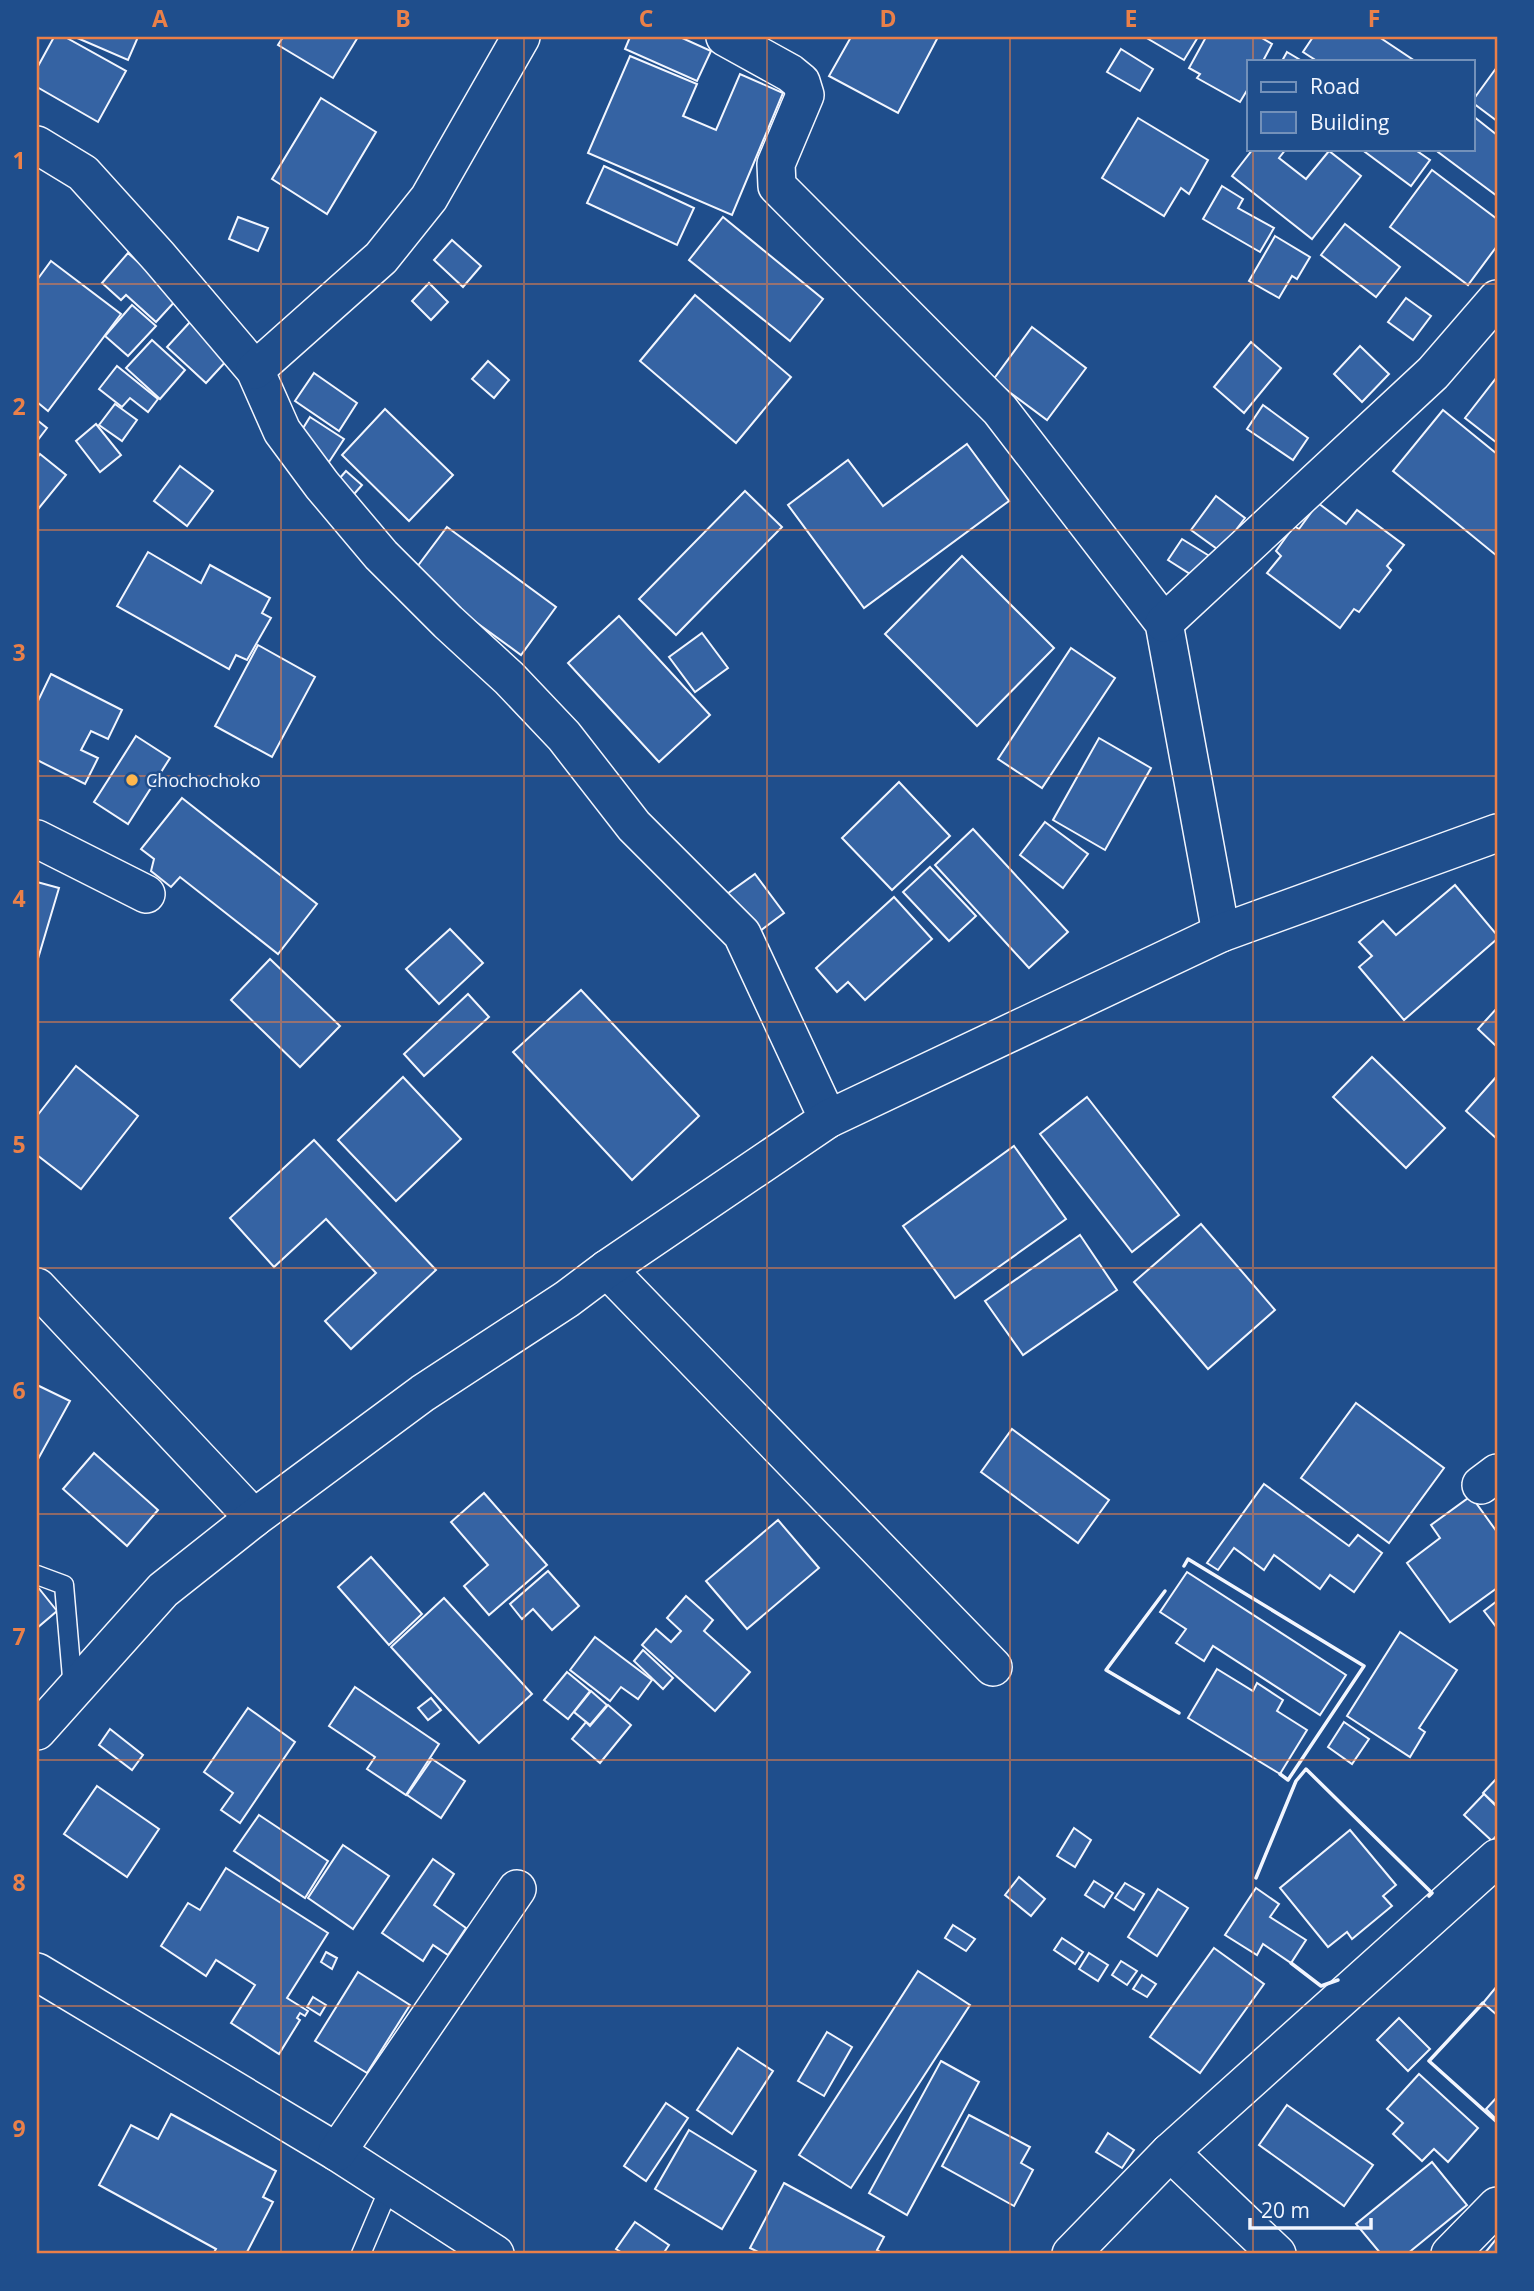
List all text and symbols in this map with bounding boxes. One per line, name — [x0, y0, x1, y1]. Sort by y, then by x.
text: A — [152, 2, 168, 34]
text: B — [395, 2, 411, 34]
text: C — [639, 2, 653, 34]
text: D — [879, 2, 897, 34]
text: E — [1125, 2, 1137, 34]
text: F — [1368, 2, 1380, 34]
legend — [1247, 60, 1474, 150]
text: Road — [1310, 72, 1360, 100]
text: Building — [1310, 108, 1389, 136]
text: 1 — [12, 144, 26, 176]
text: 2 — [12, 390, 26, 422]
text: 3 — [12, 636, 26, 668]
place label: Chochochoko — [146, 768, 260, 792]
marker: Chochochoko — [124, 772, 140, 788]
text: 4 — [12, 882, 26, 914]
text: 5 — [12, 1128, 26, 1160]
text: 6 — [12, 1374, 26, 1406]
text: 7 — [12, 1620, 26, 1652]
text: 8 — [12, 1866, 26, 1898]
text: 9 — [12, 2112, 26, 2144]
scale bar — [1250, 2186, 1371, 2230]
text: 20 m — [1261, 2196, 1310, 2224]

